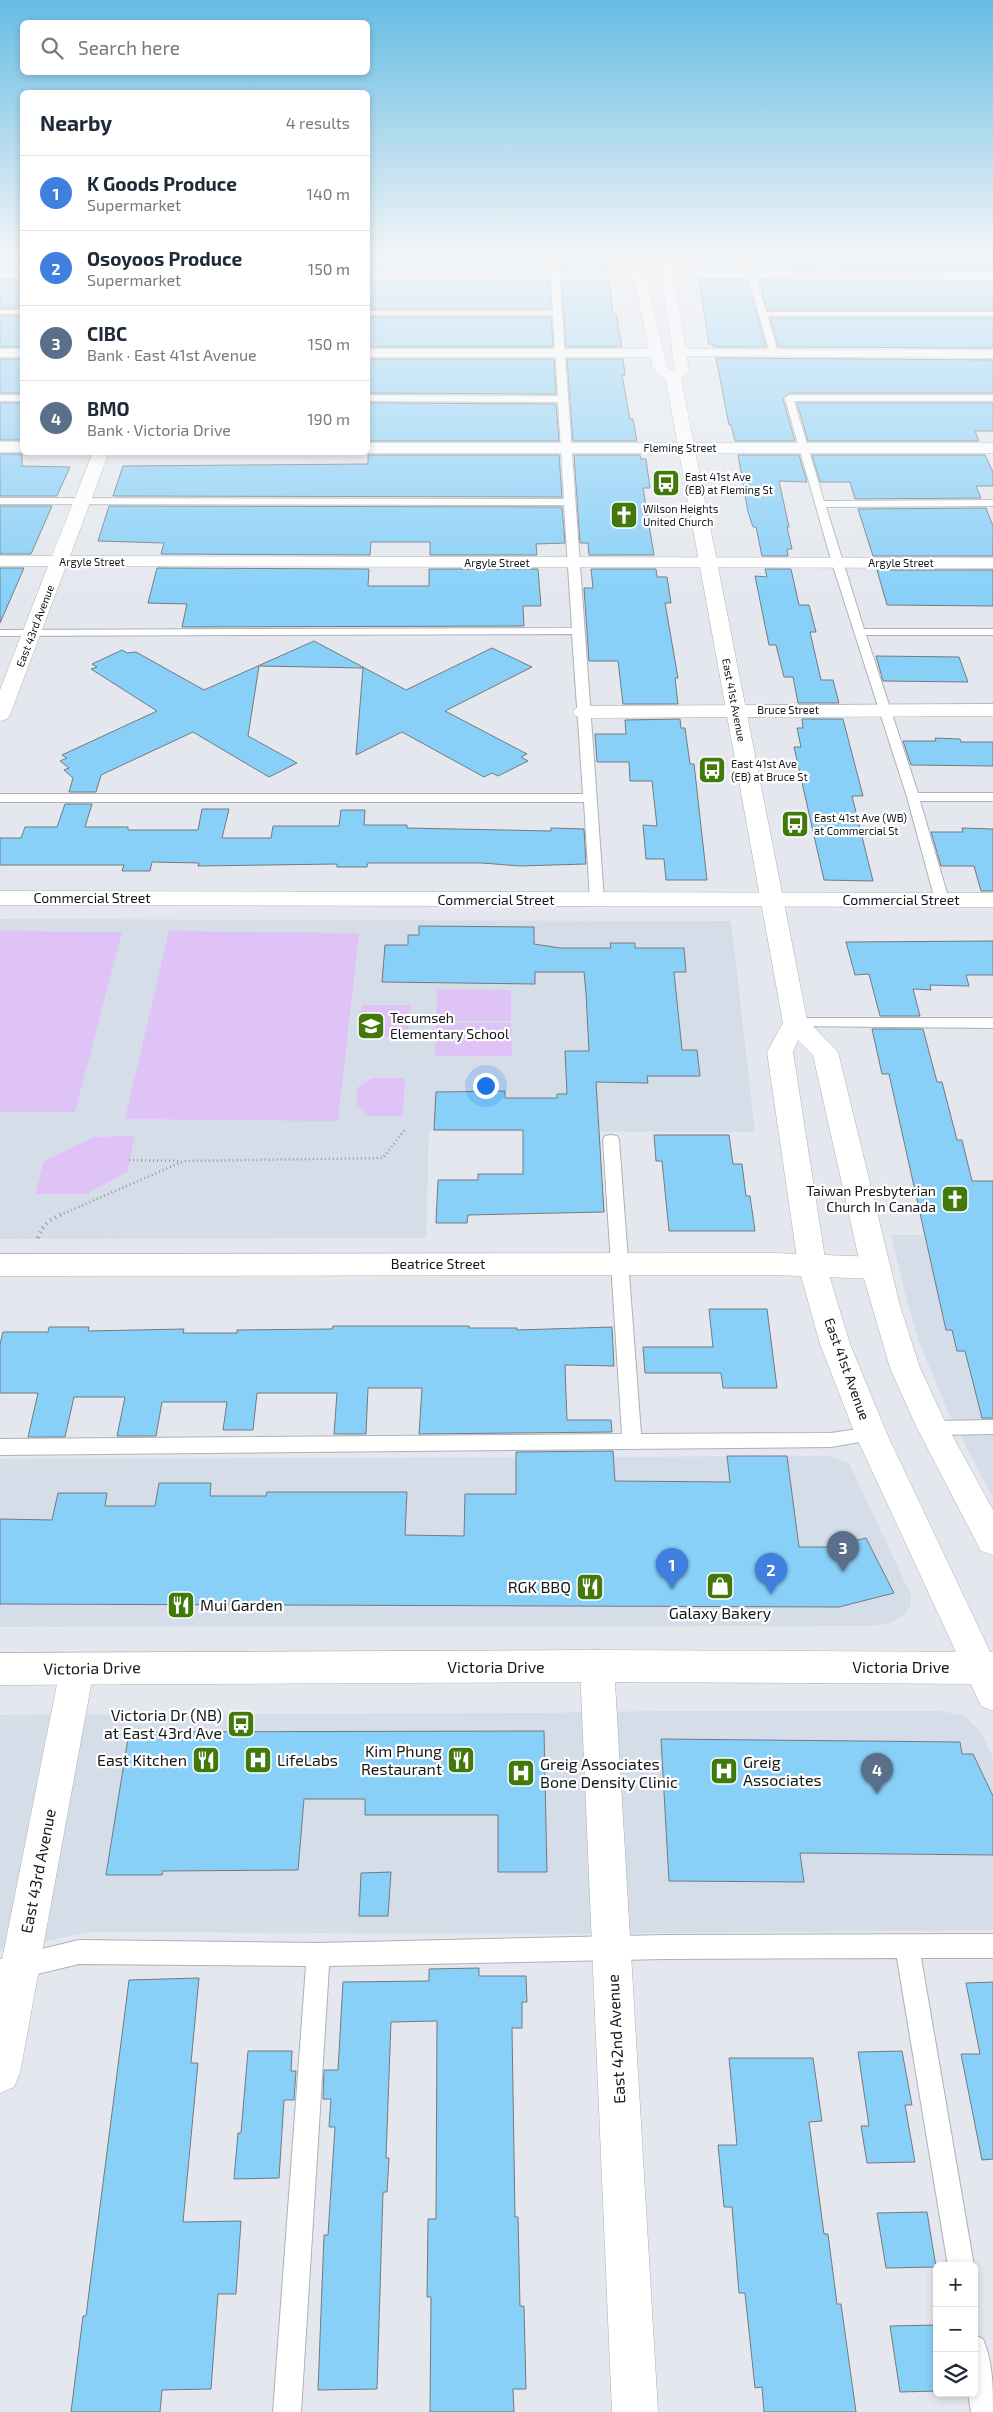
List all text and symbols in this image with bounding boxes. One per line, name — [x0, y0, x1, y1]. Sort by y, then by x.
search box — [20, 20, 370, 75]
icon: search — [38, 34, 66, 62]
text: Search here — [78, 36, 180, 59]
text: Nearby — [40, 110, 112, 135]
text: 4 results — [286, 113, 350, 132]
text: K Goods Produce — [87, 172, 237, 195]
text: 1 — [53, 184, 59, 203]
text: 140 m — [307, 184, 350, 203]
text: Supermarket — [87, 195, 181, 214]
text: Osoyoos Produce — [87, 247, 242, 270]
text: 2 — [51, 259, 61, 278]
text: 150 m — [308, 259, 350, 278]
text: Supermarket — [87, 270, 181, 289]
text: CIBC — [87, 322, 127, 345]
text: 3 — [51, 334, 61, 353]
text: 150 m — [308, 334, 350, 353]
text: Bank · East 41st Avenue — [87, 345, 257, 364]
text: BMO — [87, 397, 130, 420]
text: 4 — [51, 409, 61, 428]
text: 190 m — [307, 409, 350, 428]
text: Bank · Victoria Drive — [87, 420, 231, 439]
street label: Fleming Street — [643, 441, 717, 454]
bus stop icon: East 41st Ave (EB) at Fleming St — [651, 468, 681, 498]
place label: East 41st Ave (EB) at Fleming St — [685, 470, 773, 496]
church icon: Wilson Heights United Church — [609, 500, 639, 530]
place label: Wilson Heights United Church — [643, 502, 719, 528]
street label: Argyle Street — [59, 555, 125, 568]
street label: Argyle Street — [464, 556, 530, 569]
street label: Argyle Street — [868, 556, 934, 569]
street label: East 43rd Avenue — [13, 583, 56, 669]
street label: East 41st Avenue — [720, 657, 749, 743]
street label: Bruce Street — [757, 703, 819, 716]
bus stop icon: East 41st Ave (EB) at Bruce St — [697, 755, 727, 785]
place label: East 41st Ave (EB) at Bruce St — [731, 757, 808, 783]
bus stop icon: East 41st Ave (WB) at Commercial St — [780, 809, 810, 839]
place label: East 41st Ave (WB) at Commercial St — [814, 811, 907, 837]
street label: Commercial Street — [33, 889, 151, 906]
street label: Commercial Street — [437, 891, 555, 908]
street label: Commercial Street — [842, 891, 960, 908]
place label: Tecumseh Elementary School — [390, 1009, 510, 1042]
school or university icon: Tecumseh Elementary School — [356, 1011, 386, 1041]
your location — [473, 1073, 499, 1099]
place label: Taiwan Presbyterian Church In Canada — [806, 1182, 936, 1215]
church icon: Taiwan Presbyterian Church In Canada — [940, 1184, 970, 1214]
street label: Beatrice Street — [391, 1255, 485, 1272]
street label: East 41st Avenue — [821, 1315, 874, 1422]
pin: 3 — [827, 1531, 859, 1572]
pin: 1 — [656, 1548, 688, 1589]
pin: 2 — [755, 1553, 787, 1594]
shop icon: Galaxy Bakery — [705, 1571, 735, 1601]
restaurant icon: RGK BBQ — [575, 1572, 605, 1602]
place label: RGK BBQ — [508, 1577, 571, 1597]
restaurant icon: Mui Garden — [166, 1590, 196, 1620]
place label: Mui Garden — [200, 1595, 283, 1614]
place label: Galaxy Bakery — [669, 1603, 772, 1622]
street label: Victoria Drive — [43, 1657, 141, 1678]
street label: Victoria Drive — [447, 1657, 545, 1676]
street label: Victoria Drive — [852, 1657, 950, 1676]
place label: Victoria Dr (NB) at East 43rd Ave — [104, 1705, 222, 1742]
bus stop icon: Victoria Dr (NB) at East 43rd Ave — [226, 1709, 256, 1739]
place label: Kim Phung Restaurant — [361, 1741, 442, 1778]
restaurant icon: East Kitchen — [191, 1745, 221, 1775]
hospital icon: LifeLabs — [243, 1745, 273, 1775]
restaurant icon: Kim Phung Restaurant — [446, 1745, 476, 1775]
place label: East Kitchen — [97, 1750, 187, 1769]
place label: LifeLabs — [277, 1750, 338, 1769]
place label: Greig Associates — [743, 1752, 822, 1789]
pin: 4 — [861, 1753, 893, 1794]
place label: Greig Associates Bone Density Clinic — [540, 1754, 678, 1791]
hospital icon: Greig Associates — [709, 1756, 739, 1786]
hospital icon: Greig Associates Bone Density Clinic — [506, 1758, 536, 1788]
street label: East 43rd Avenue — [16, 1807, 59, 1935]
street label: East 42nd Avenue — [603, 1974, 628, 2104]
map controls — [933, 2262, 978, 2397]
button: + — [933, 2262, 978, 2307]
button: − — [933, 2307, 978, 2352]
button: layers — [933, 2352, 978, 2397]

